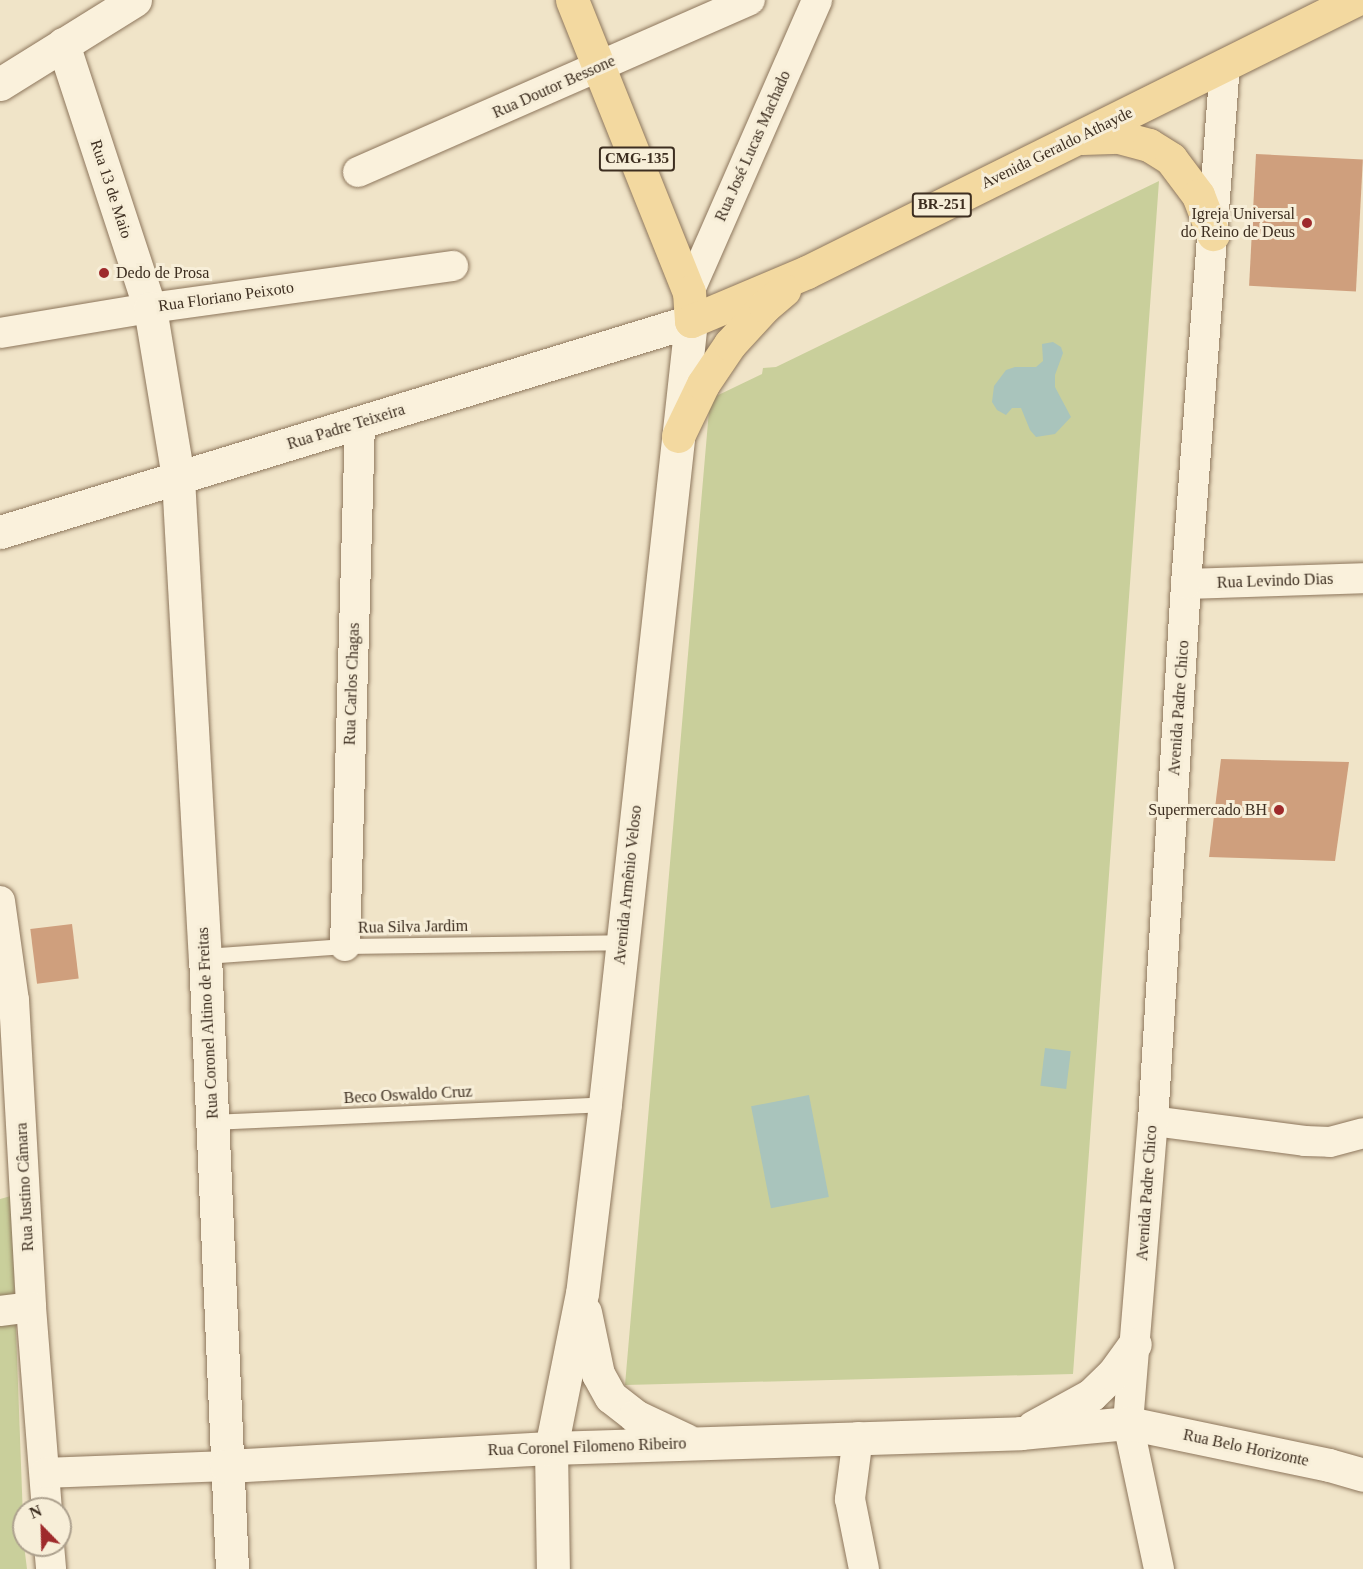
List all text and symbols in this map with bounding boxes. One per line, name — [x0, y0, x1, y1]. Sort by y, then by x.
street label: Rua Doutor Bessone — [490, 51, 618, 123]
street label: Rua José Lucas Machado — [711, 68, 795, 224]
street label: Avenida Geraldo Athayde — [978, 103, 1136, 193]
street label: Rua 13 de Maio — [86, 137, 136, 241]
road number: CMG-135 — [598, 147, 676, 171]
road number: BR-251 — [910, 193, 974, 217]
place label: Igreja Universal do Reino de Deus — [1181, 204, 1295, 242]
marker: Igreja Universal do Reino de Deus — [1300, 216, 1314, 230]
place label: Dedo de Prosa — [116, 263, 209, 283]
marker: Dedo de Prosa — [97, 266, 111, 280]
street label: Rua Floriano Peixoto — [157, 278, 295, 316]
street label: Rua Padre Teixeira — [285, 400, 407, 454]
street label: Rua Levindo Dias — [1216, 569, 1334, 593]
street label: Rua Carlos Chagas — [340, 622, 364, 746]
street label: Avenida Padre Chico — [1165, 640, 1193, 776]
place label: Supermercado BH — [1148, 800, 1267, 820]
marker: Supermercado BH — [1272, 803, 1286, 817]
street label: Avenida Armênio Veloso — [610, 804, 646, 966]
street label: Rua Silva Jardim — [358, 916, 468, 938]
street label: Rua Coronel Altino de Freitas — [193, 926, 223, 1120]
street label: Beco Oswaldo Cruz — [343, 1082, 473, 1108]
street label: Rua Justino Câmara — [12, 1122, 38, 1252]
street label: Avenida Padre Chico — [1133, 1125, 1161, 1261]
street label: Rua Belo Horizonte — [1181, 1425, 1311, 1471]
street label: Rua Coronel Filomeno Ribeiro — [487, 1434, 687, 1460]
north arrow — [12, 1497, 72, 1557]
text: N — [27, 1502, 44, 1522]

